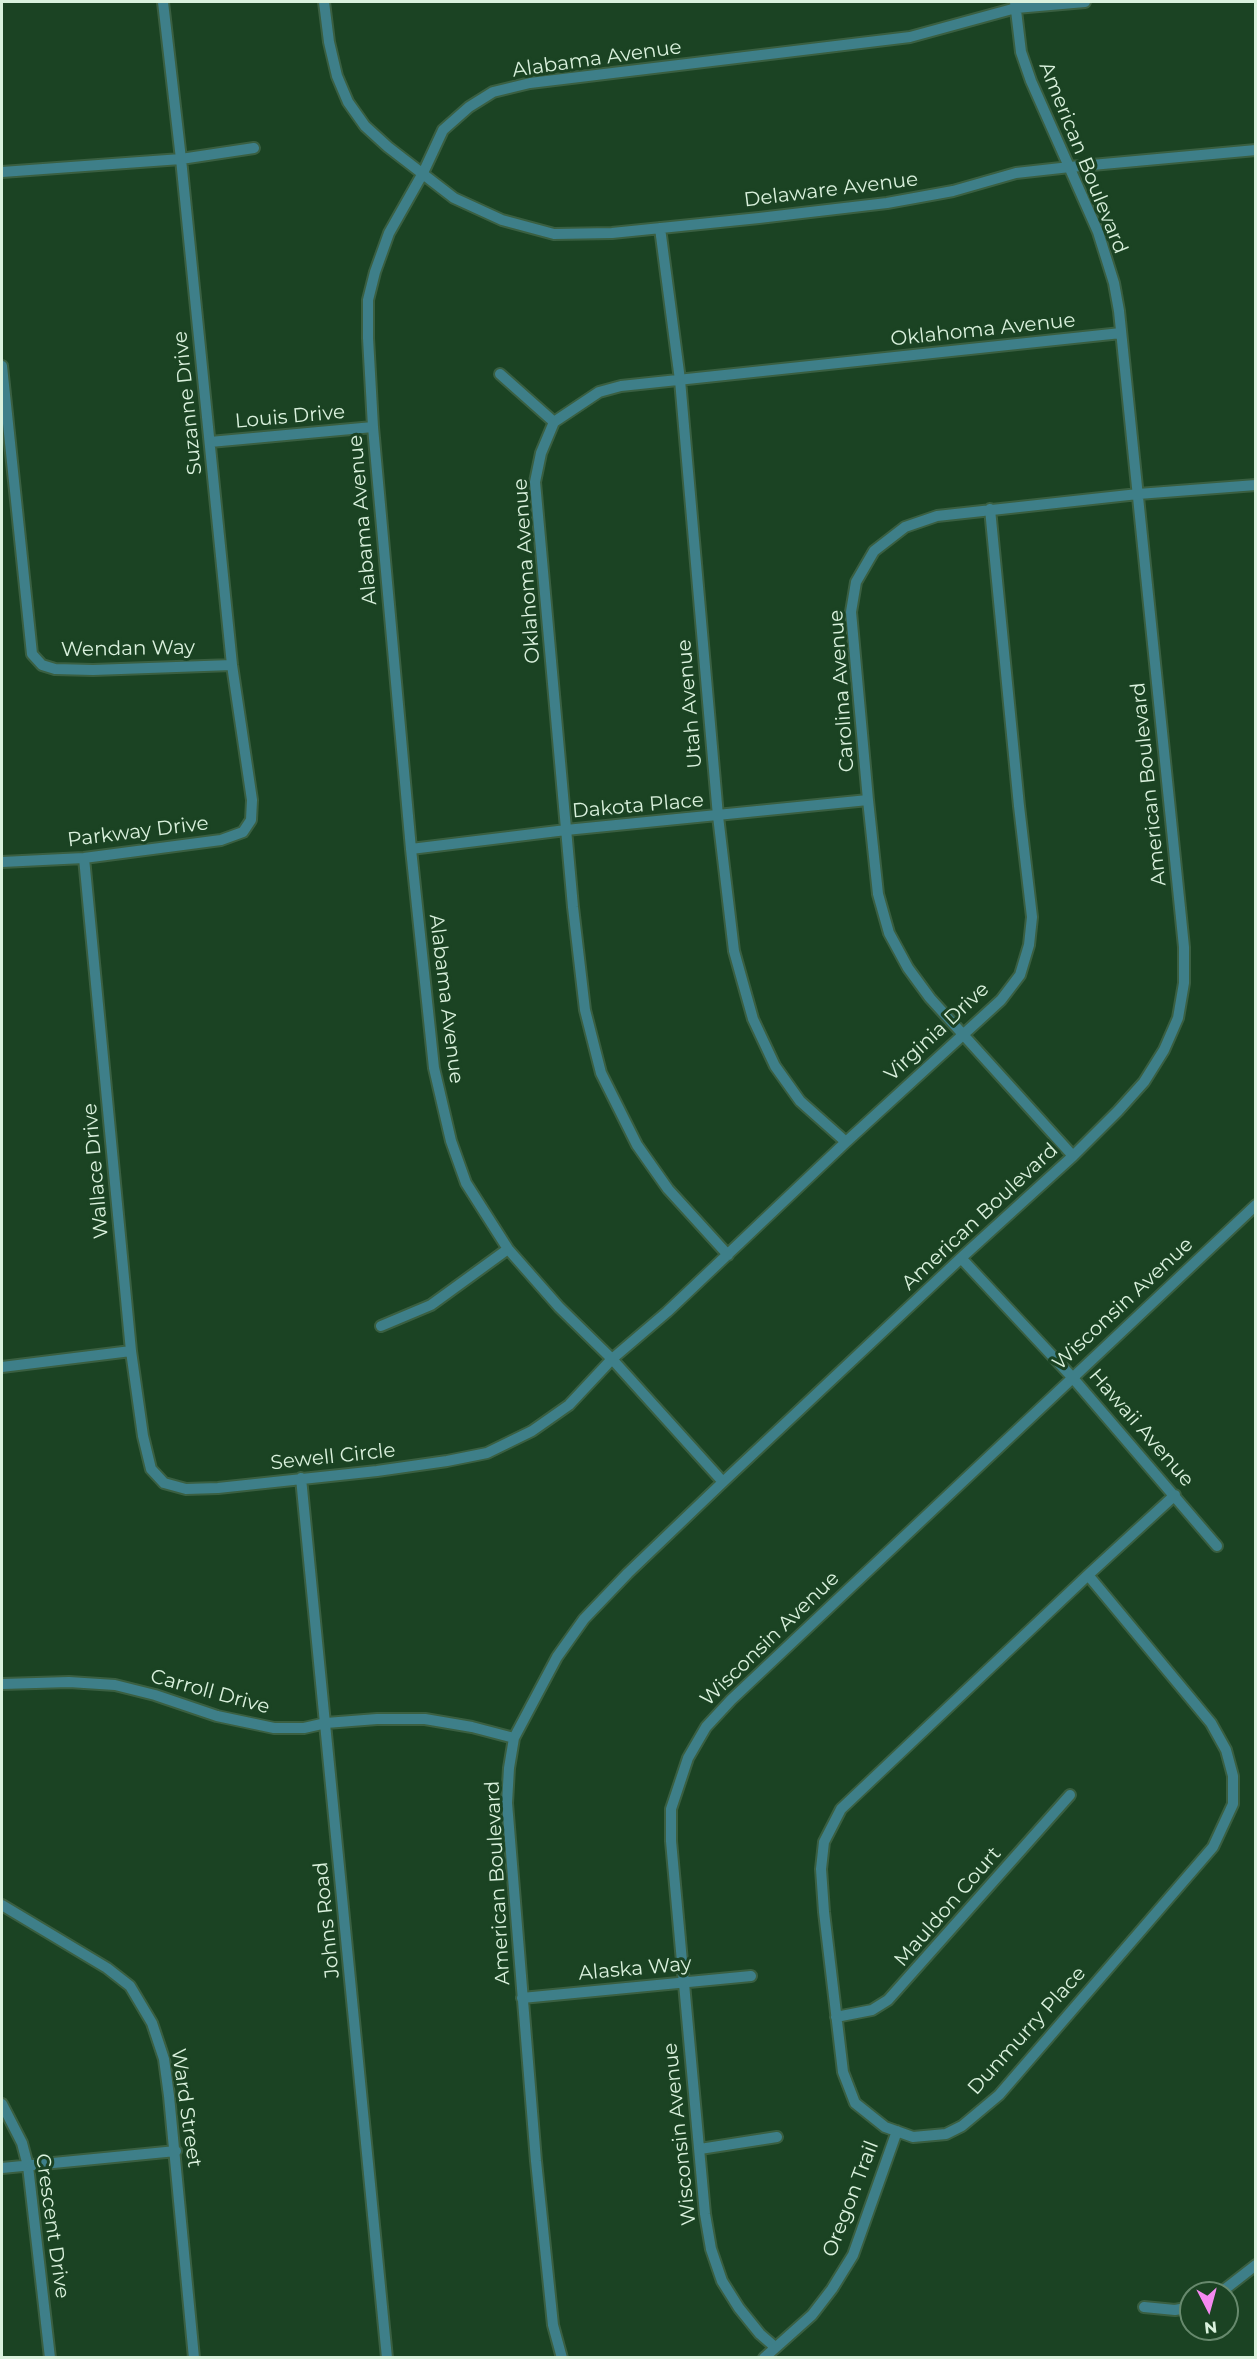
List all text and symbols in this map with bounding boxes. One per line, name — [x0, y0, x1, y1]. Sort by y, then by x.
street label: Alabama Avenue — [511, 35, 683, 83]
street label: American Boulevard — [1034, 59, 1132, 257]
street label: Delaware Avenue — [743, 167, 919, 213]
street label: Oklahoma Avenue — [889, 308, 1077, 352]
street label: Suzanne Drive — [169, 330, 207, 476]
street label: Louis Drive — [234, 400, 346, 434]
street label: Alabama Avenue — [344, 434, 382, 606]
street label: Oklahoma Avenue — [509, 478, 545, 664]
street label: Carolina Avenue — [824, 609, 860, 773]
street label: Wendan Way — [61, 636, 195, 662]
street label: Utah Avenue — [672, 638, 708, 770]
street label: American Boulevard — [1126, 681, 1172, 887]
street label: Dakota Place — [571, 788, 705, 824]
street label: Parkway Drive — [66, 811, 210, 853]
street label: Alabama Avenue — [424, 913, 468, 1085]
street label: Virginia Drive — [880, 977, 994, 1087]
street label: Wallace Drive — [78, 1102, 114, 1240]
street label: American Boulevard — [897, 1138, 1063, 1296]
street label: Wisconsin Avenue — [1048, 1233, 1198, 1375]
street label: Hawaii Avenue — [1083, 1364, 1199, 1492]
street label: Sewell Circle — [269, 1439, 397, 1475]
street label: Wisconsin Avenue — [696, 1567, 844, 1711]
street label: Carroll Drive — [148, 1665, 272, 1719]
street label: American Boulevard — [481, 1780, 515, 1986]
street label: Mauldon Court — [890, 1842, 1006, 1972]
street label: Johns Road — [309, 1861, 345, 1979]
street label: Alaska Way — [577, 1952, 693, 1986]
street label: Dunmurry Place — [963, 1962, 1091, 2100]
street label: Wisconsin Avenue — [658, 2041, 702, 2227]
street label: Ward Street — [166, 2047, 206, 2169]
street label: Oregon Trail — [818, 2137, 884, 2261]
street label: Crescent Drive — [30, 2152, 74, 2300]
north arrow — [1179, 2281, 1239, 2341]
text: N — [1203, 2317, 1218, 2338]

